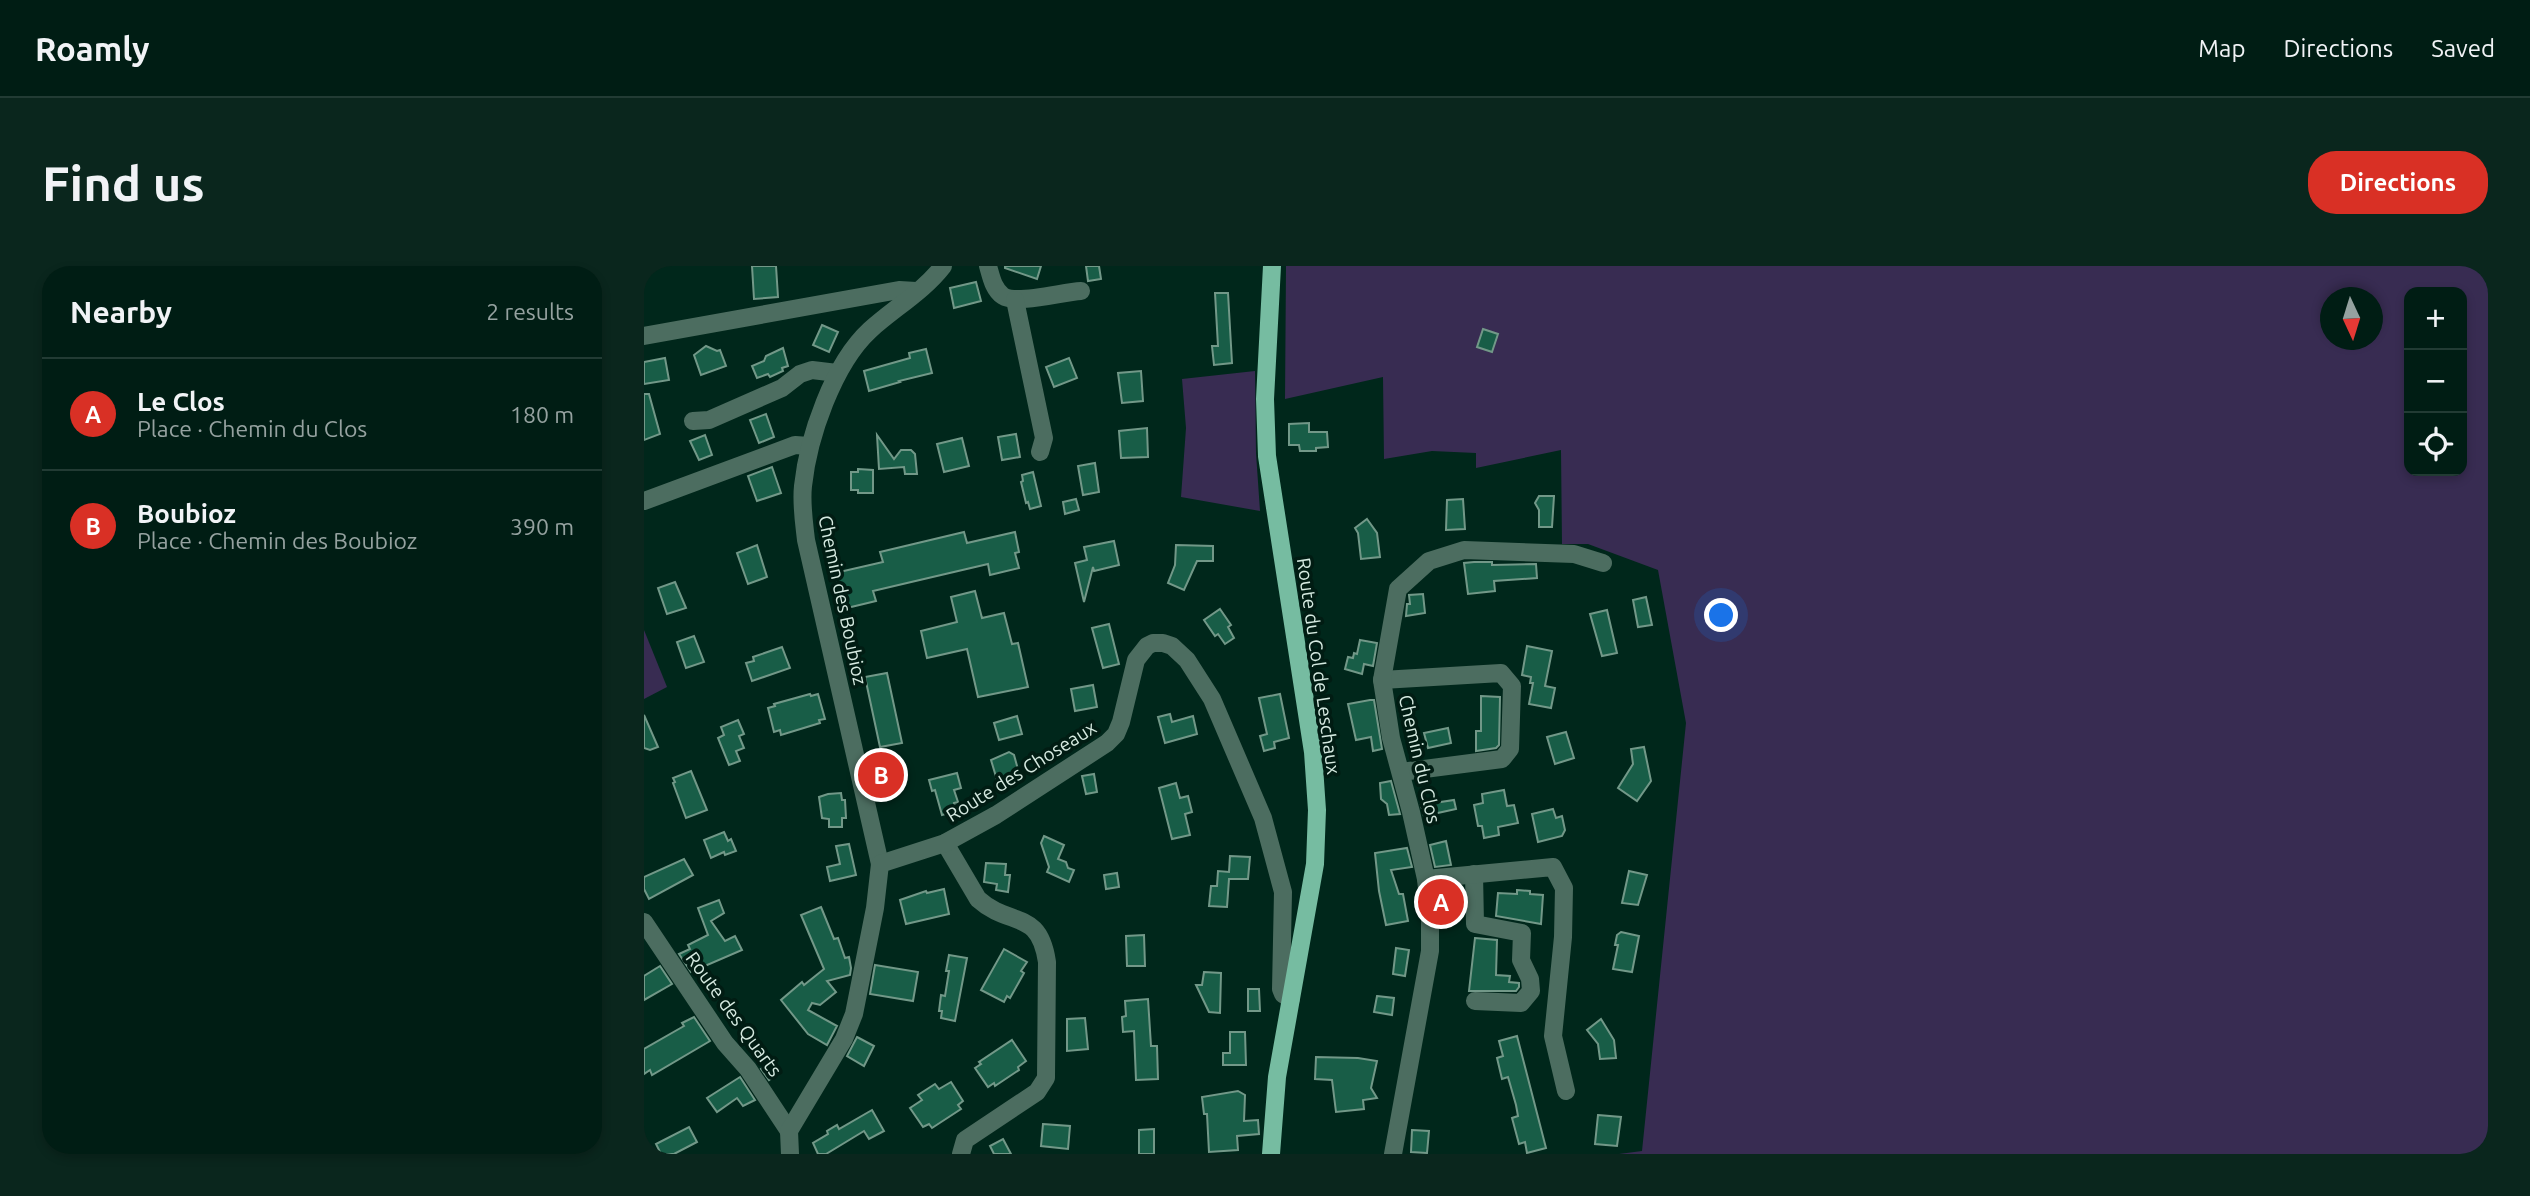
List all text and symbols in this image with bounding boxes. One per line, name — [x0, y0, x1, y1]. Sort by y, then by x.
text: Roamly — [35, 30, 149, 67]
text: Map — [2198, 35, 2245, 62]
text: Directions — [2283, 35, 2393, 62]
text: Saved — [2431, 35, 2495, 62]
button: Directions — [2308, 151, 2488, 214]
text: Find us — [42, 155, 205, 210]
north arrow — [2320, 287, 2383, 350]
map controls — [2404, 287, 2467, 476]
button: + — [2404, 287, 2467, 350]
text: Nearby — [70, 295, 172, 329]
text: 2 results — [486, 299, 574, 324]
button: − — [2404, 350, 2467, 413]
text: Le Clos — [137, 387, 225, 416]
text: A — [85, 402, 101, 427]
text: 180 m — [510, 402, 574, 427]
button: locate — [2404, 413, 2467, 476]
text: Place · Chemin du Clos — [137, 416, 367, 441]
text: Boubioz — [137, 499, 236, 528]
street label: Chemin des Boubioz — [814, 513, 872, 687]
text: B — [85, 514, 101, 539]
text: 390 m — [510, 514, 574, 539]
text: Place · Chemin des Boubioz — [137, 528, 417, 553]
street label: Route du Col de Leschaux — [1293, 556, 1345, 776]
your location — [1704, 598, 1738, 632]
street label: Chemin du Clos — [1394, 692, 1446, 826]
street label: Route des Choseaux — [942, 716, 1100, 826]
pin: B — [858, 749, 904, 801]
pin: A — [1418, 876, 1464, 928]
street label: Route des Quarts — [681, 947, 787, 1081]

